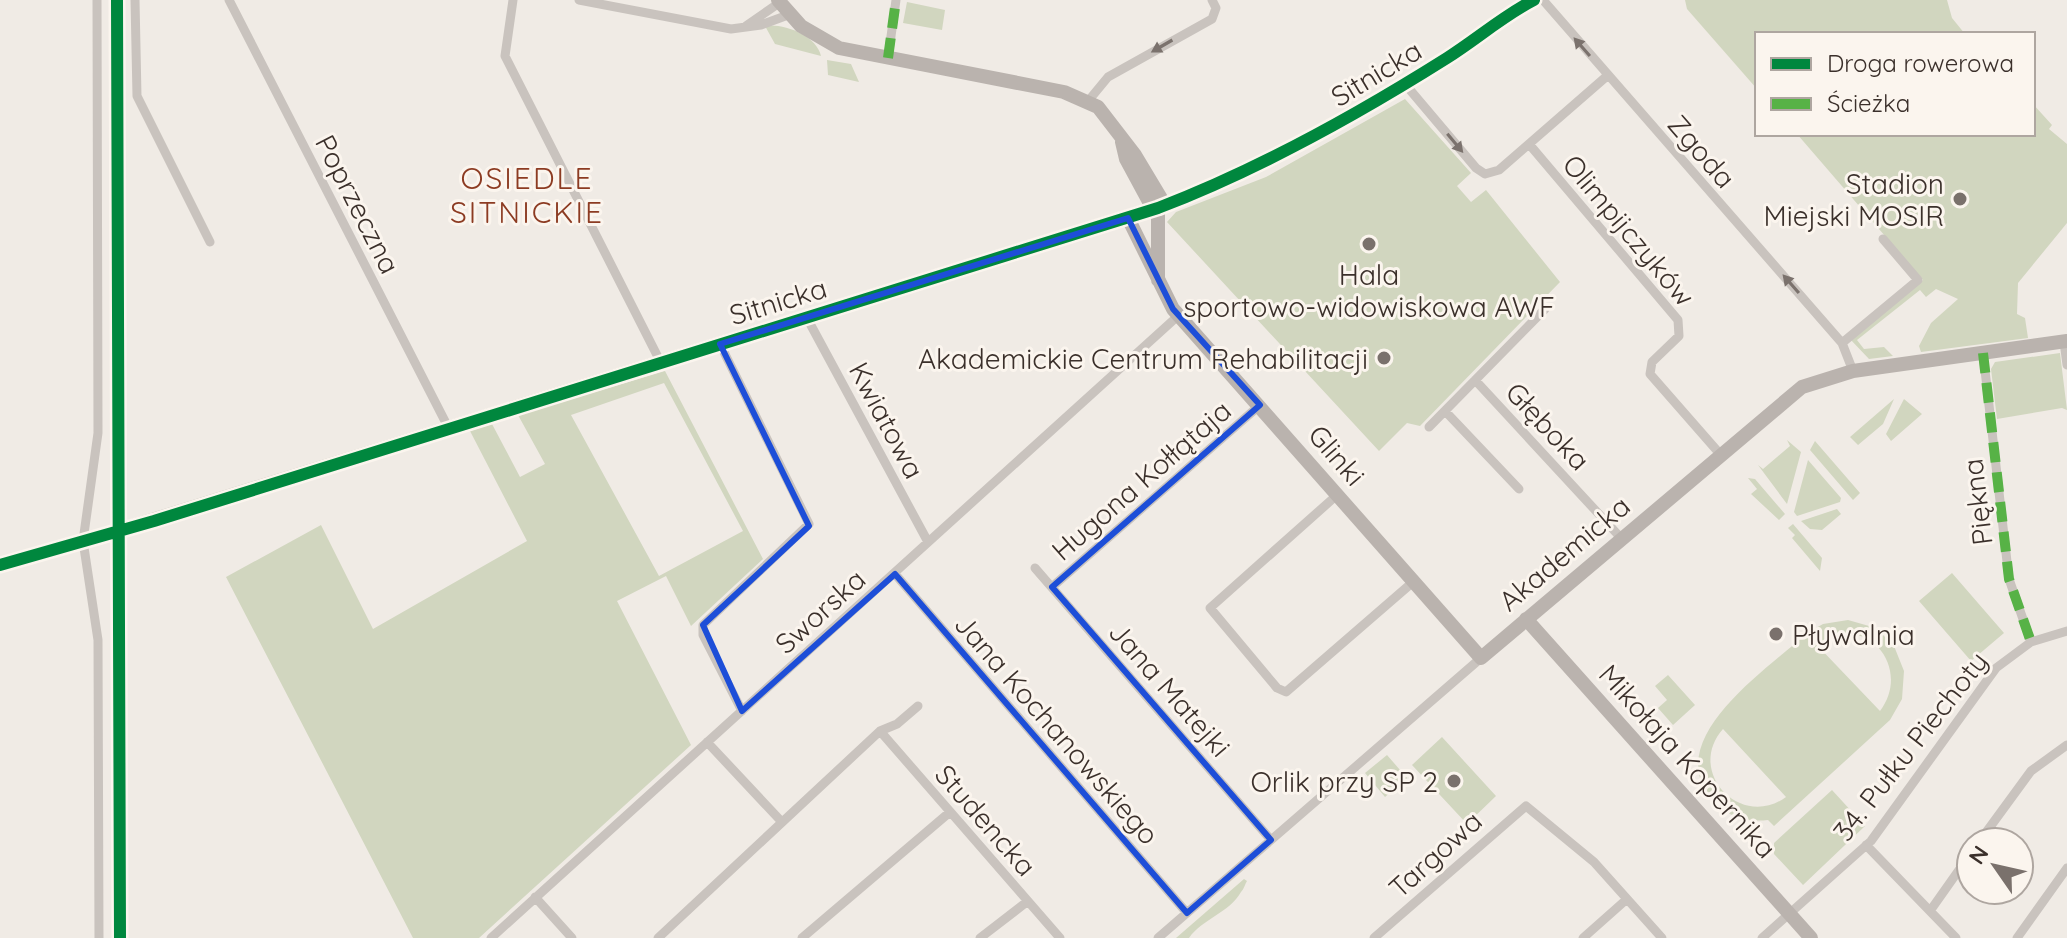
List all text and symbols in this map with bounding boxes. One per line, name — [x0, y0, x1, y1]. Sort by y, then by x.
street label: Sitnicka — [1324, 32, 1428, 114]
legend — [1755, 32, 2035, 136]
one-way arrow — [1573, 38, 1591, 57]
one-way arrow — [1151, 39, 1173, 53]
text: Droga rowerowa — [1827, 48, 2014, 78]
text: Ścieżka — [1827, 88, 1910, 118]
street label: Zgoda — [1661, 107, 1743, 195]
street label: Poprzeczna — [308, 129, 408, 279]
one-way arrow — [1446, 133, 1463, 153]
street label: Olimpijczyków — [1556, 147, 1702, 313]
district label: OSIEDLE SITNICKIE — [450, 159, 604, 231]
place label: Stadion Miejski MOSIR — [1764, 166, 1944, 233]
marker: Stadion Miejski MOSIR — [1951, 190, 1969, 208]
marker: Hala sportowo-widowiskowa AWF — [1360, 235, 1378, 253]
place label: Hala sportowo-widowiskowa AWF — [1183, 257, 1555, 324]
street label: Sitnicka — [725, 270, 831, 332]
one-way arrow — [1782, 275, 1800, 294]
place label: Akademickie Centrum Rehabilitacji — [918, 341, 1368, 376]
marker: Akademickie Centrum Rehabilitacji — [1375, 349, 1393, 367]
street label: Kwiatowa — [842, 356, 932, 484]
street label: Głęboka — [1499, 375, 1597, 477]
street label: Hugona Kołłątaja — [1044, 392, 1238, 568]
street label: Glinki — [1301, 417, 1373, 493]
street label: Piękna — [1954, 457, 2000, 547]
street label: Akademicka — [1491, 488, 1637, 618]
street label: Sworska — [768, 561, 872, 661]
street label: Jana Kochanowskiego — [947, 607, 1167, 851]
street label: Jana Matejki — [1102, 614, 1238, 764]
place label: Pływalnia — [1792, 617, 1915, 652]
marker: Pływalnia — [1767, 625, 1785, 643]
street label: 34. Pułku Piechoty — [1825, 644, 1995, 848]
street label: Mikołaja Kopernika — [1592, 657, 1784, 865]
street label: Studencka — [928, 757, 1044, 883]
place label: Orlik przy SP 2 — [1250, 764, 1438, 799]
marker: Orlik przy SP 2 — [1445, 772, 1463, 790]
street label: Targowa — [1381, 803, 1489, 905]
north arrow — [1955, 826, 2035, 906]
text: N — [1962, 840, 1995, 869]

